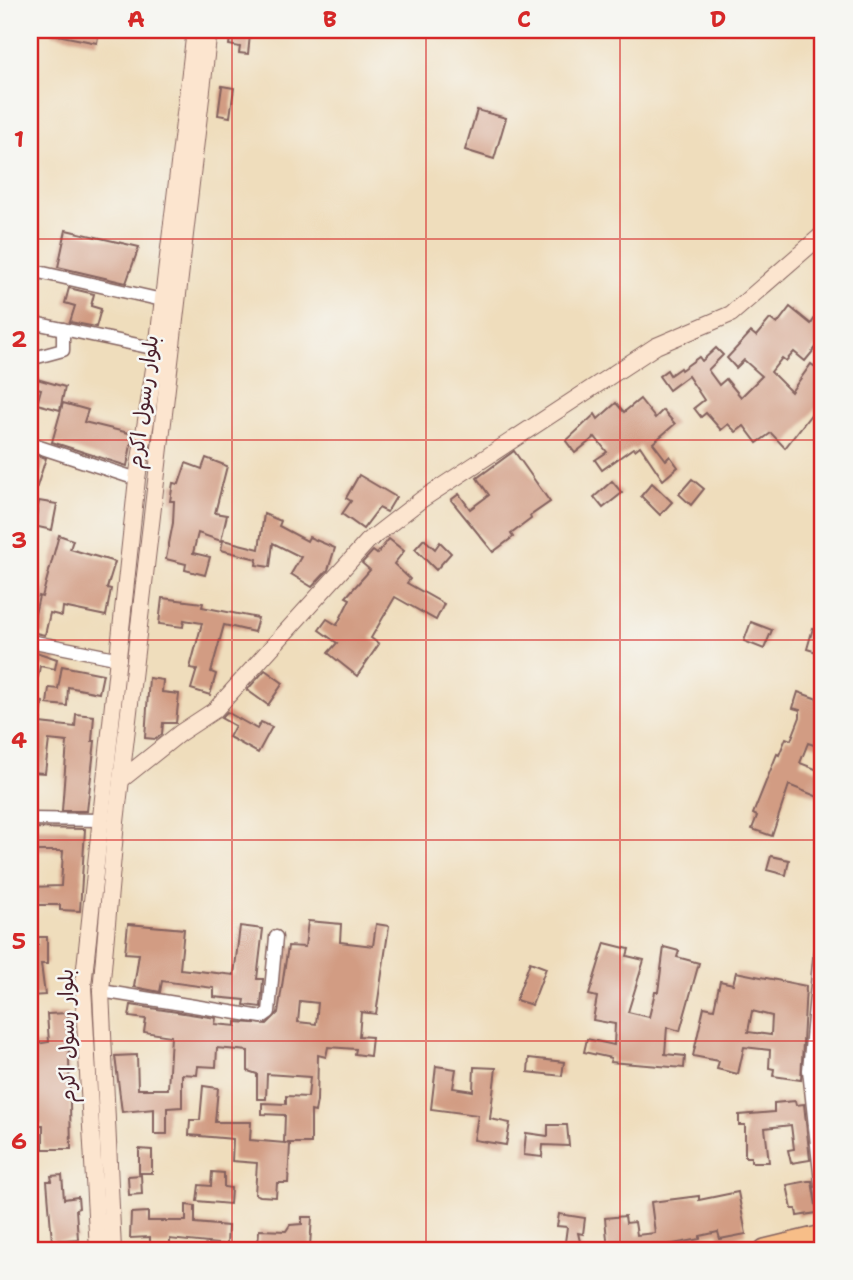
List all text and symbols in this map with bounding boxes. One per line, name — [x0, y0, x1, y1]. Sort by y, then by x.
text: A — [127, 4, 145, 34]
text: B — [323, 4, 337, 34]
text: C — [517, 4, 531, 34]
text: D — [710, 4, 726, 34]
text: 1 — [14, 124, 24, 154]
text: 2 — [11, 324, 27, 354]
street label: بلوار رسول اکرم — [121, 334, 167, 471]
text: 3 — [11, 525, 27, 555]
text: 4 — [11, 725, 27, 755]
text: 5 — [12, 926, 26, 956]
street label: بلوار رسول اکرم — [52, 969, 84, 1103]
text: 6 — [11, 1126, 27, 1156]

